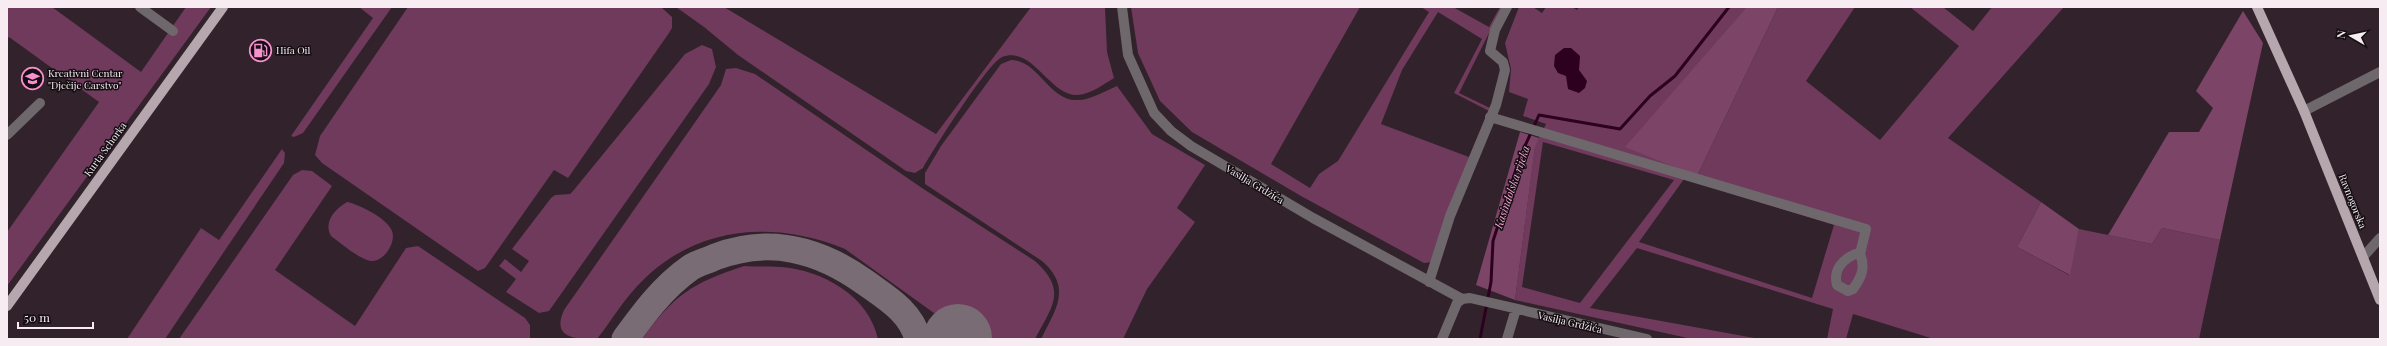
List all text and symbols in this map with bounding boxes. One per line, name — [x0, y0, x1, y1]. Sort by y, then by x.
north arrow — [2331, 16, 2371, 56]
text: N — [2333, 29, 2349, 39]
fuel station icon: Hifa Oil — [247, 37, 273, 63]
place label: Hifa Oil — [276, 43, 311, 57]
school or university icon: Kreativni Centar "Dječije Carstvo" — [19, 66, 45, 92]
place label: Kreativni Centar "Dječije Carstvo" — [48, 66, 123, 92]
street label: Kurta Schorka — [81, 119, 129, 179]
water label: Kasindolska rijeka — [1490, 143, 1533, 231]
street label: Vasilja Grdžića — [1222, 161, 1287, 207]
street label: Ravnogorska — [2336, 172, 2370, 230]
scale bar — [18, 304, 93, 330]
street label: Vasilja Grdžića — [1536, 308, 1604, 336]
text: 50 m — [24, 309, 50, 325]

